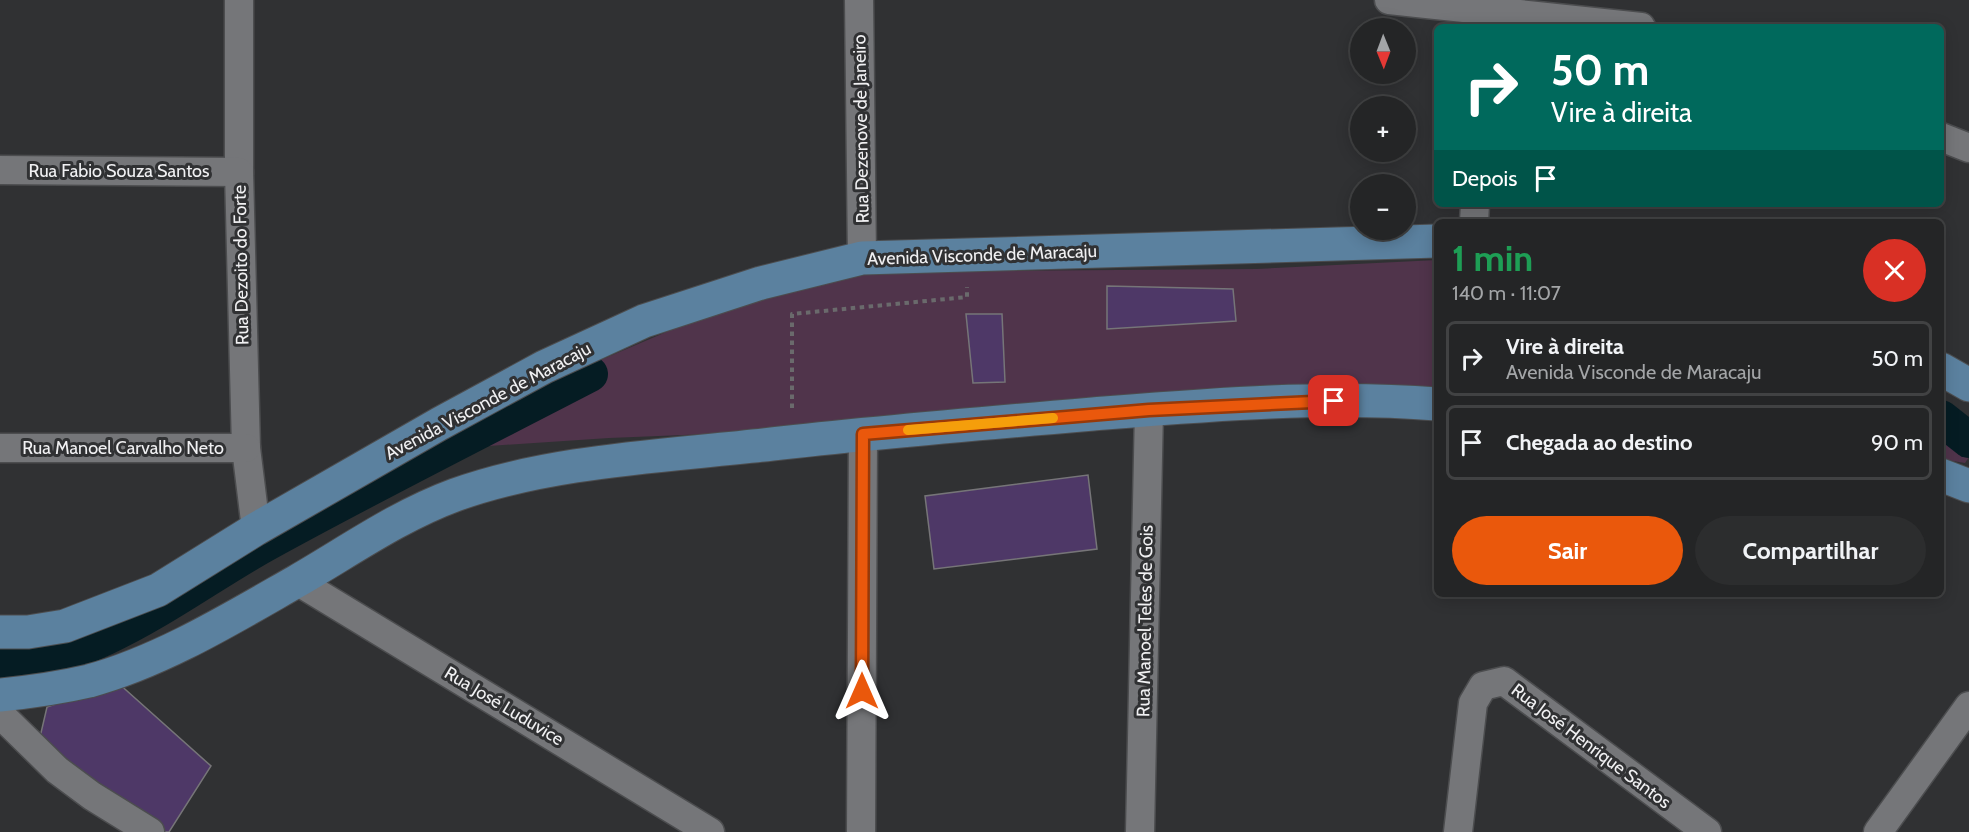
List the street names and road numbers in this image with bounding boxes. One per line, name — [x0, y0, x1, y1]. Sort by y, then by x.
street label: Rua Dezenove de Janeiro — [848, 34, 874, 224]
street label: Rua Fabio Souza Santos — [29, 160, 209, 182]
street label: Rua Dezoito do Forte — [229, 185, 253, 345]
street label: Avenida Visconde de Maracaju — [867, 240, 1097, 270]
street label: Avenida Visconde de Maracaju — [381, 337, 595, 465]
street label: Rua Manoel Carvalho Neto — [22, 437, 224, 459]
street label: Rua Manoel Teles de Gois — [1132, 525, 1158, 717]
street label: Rua José Luduvice — [440, 662, 568, 750]
street label: Rua José Henrique Santos — [1507, 679, 1675, 813]

